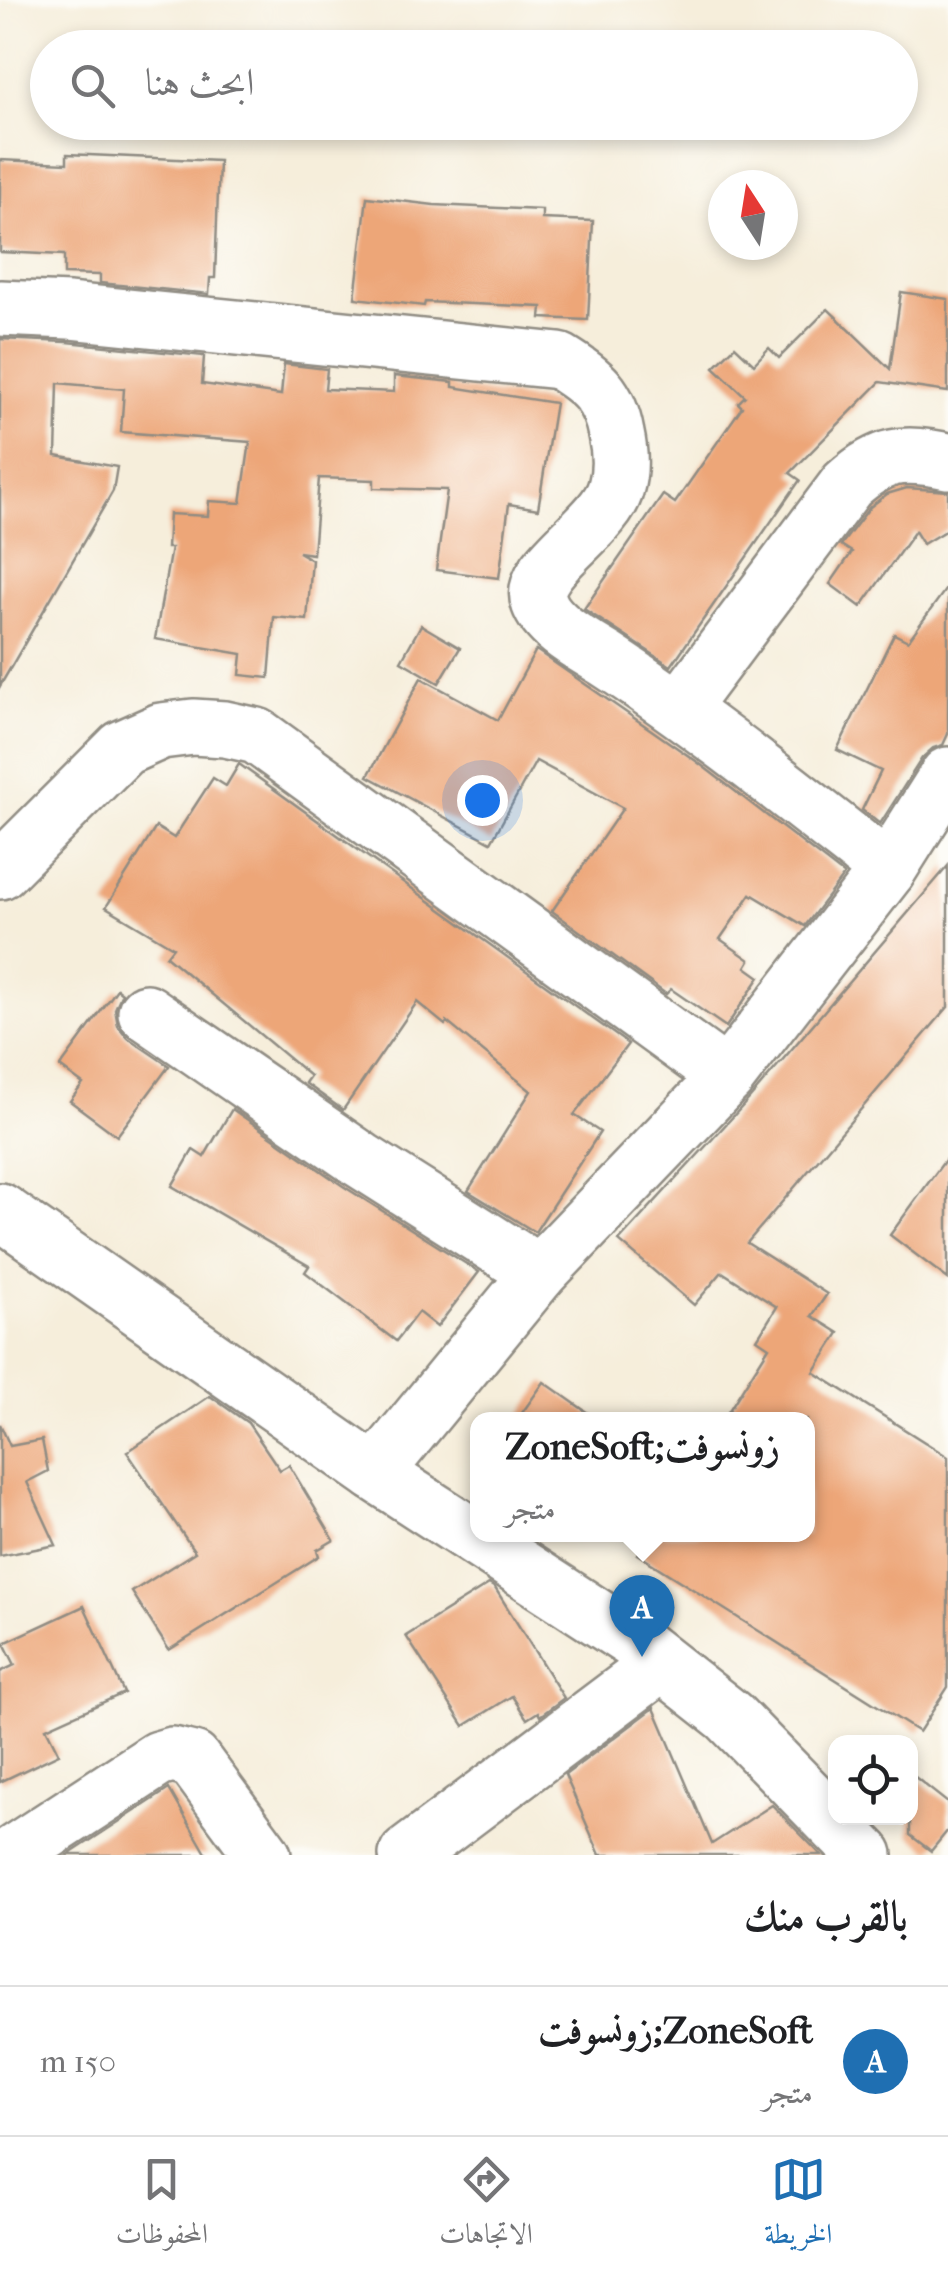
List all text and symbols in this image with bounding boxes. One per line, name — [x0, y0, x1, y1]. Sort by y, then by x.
search box — [30, 30, 918, 140]
icon: search — [65, 58, 120, 113]
text: ابحث هنا — [145, 60, 255, 105]
north arrow — [708, 170, 798, 260]
your location — [457, 775, 508, 826]
popup — [470, 1412, 815, 1542]
text: ZoneSoft;زونسوفت — [505, 1424, 780, 1469]
text: متجر — [505, 1490, 556, 1527]
pin: A — [610, 1574, 674, 1657]
map controls — [828, 1735, 918, 1825]
button: locate — [828, 1735, 918, 1825]
text: بالقرب منك — [744, 1892, 908, 1941]
text: ZoneSoft;زونسوفت — [538, 2008, 813, 2053]
text: 150 m — [40, 2043, 116, 2080]
text: A — [865, 2043, 886, 2080]
text: متجر — [762, 2074, 813, 2111]
tab: المحفوظات — [116, 2152, 208, 2261]
tab: الاتجاهات — [439, 2152, 533, 2261]
tab: الخريطة — [764, 2152, 832, 2261]

